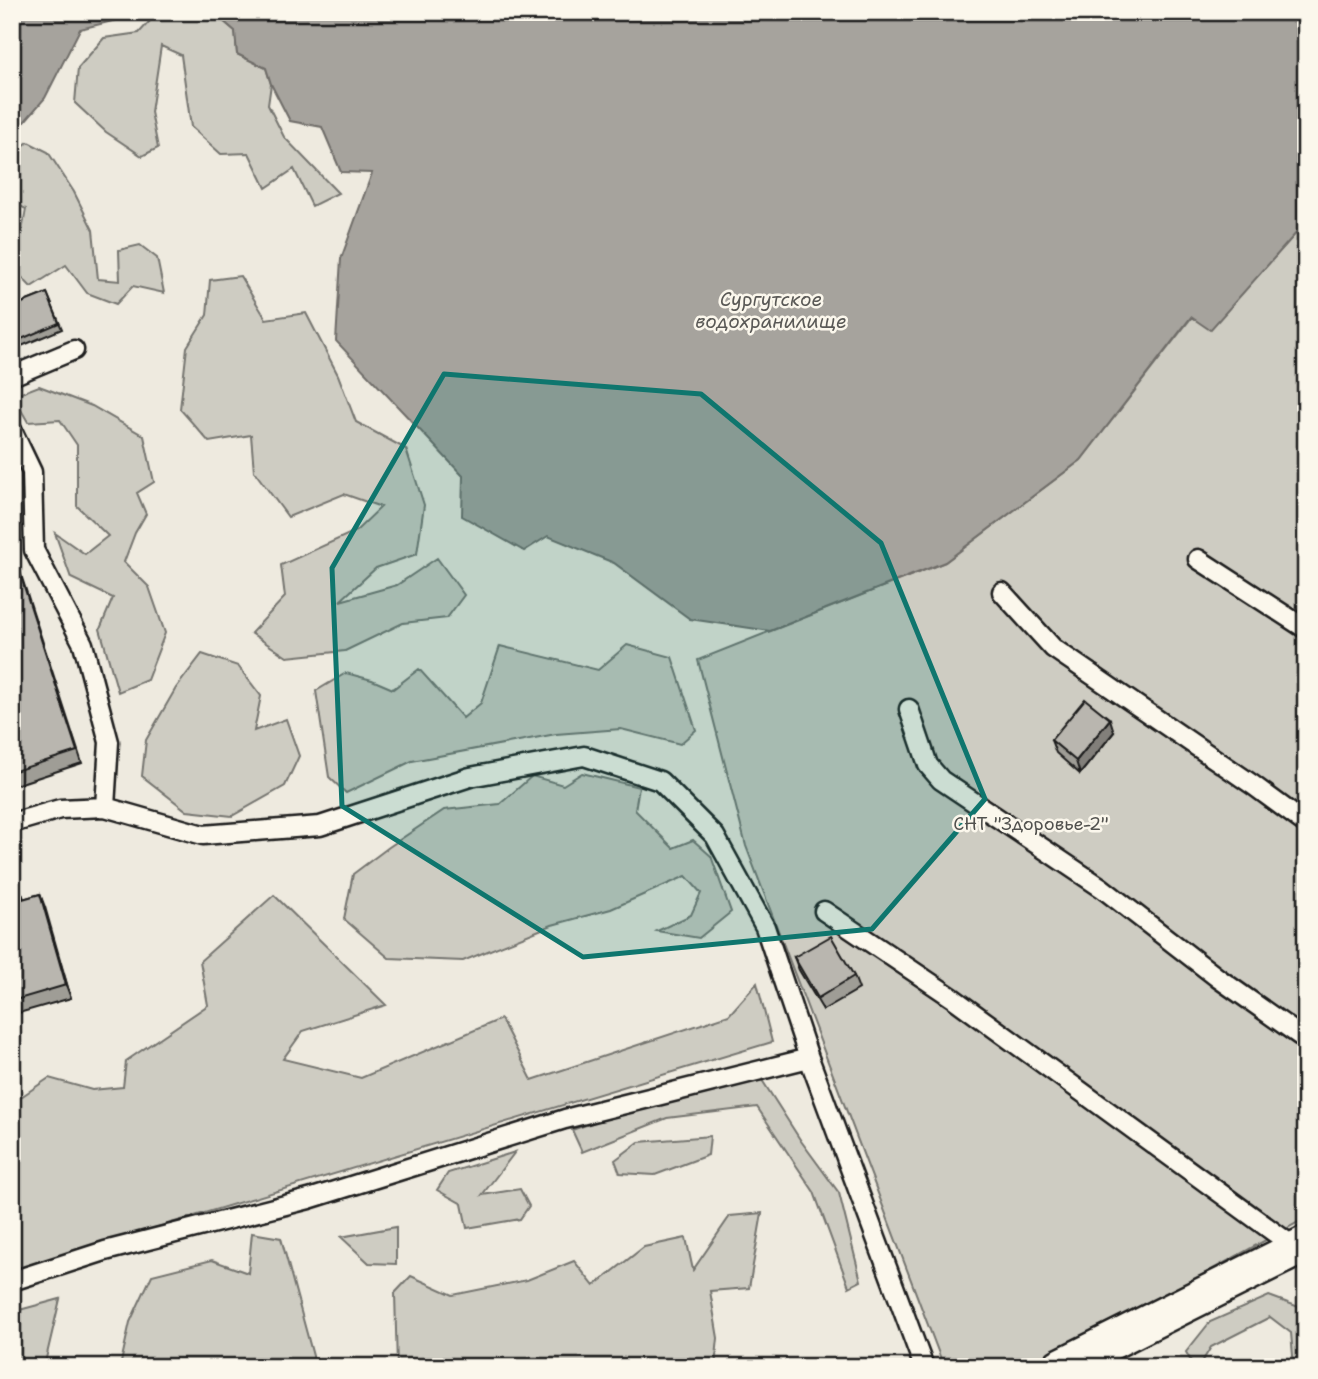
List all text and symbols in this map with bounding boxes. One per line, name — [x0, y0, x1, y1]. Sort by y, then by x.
water label: Сургутское водохранилище — [695, 287, 847, 334]
park label: СНТ "Здоровье-2" — [953, 812, 1109, 836]

